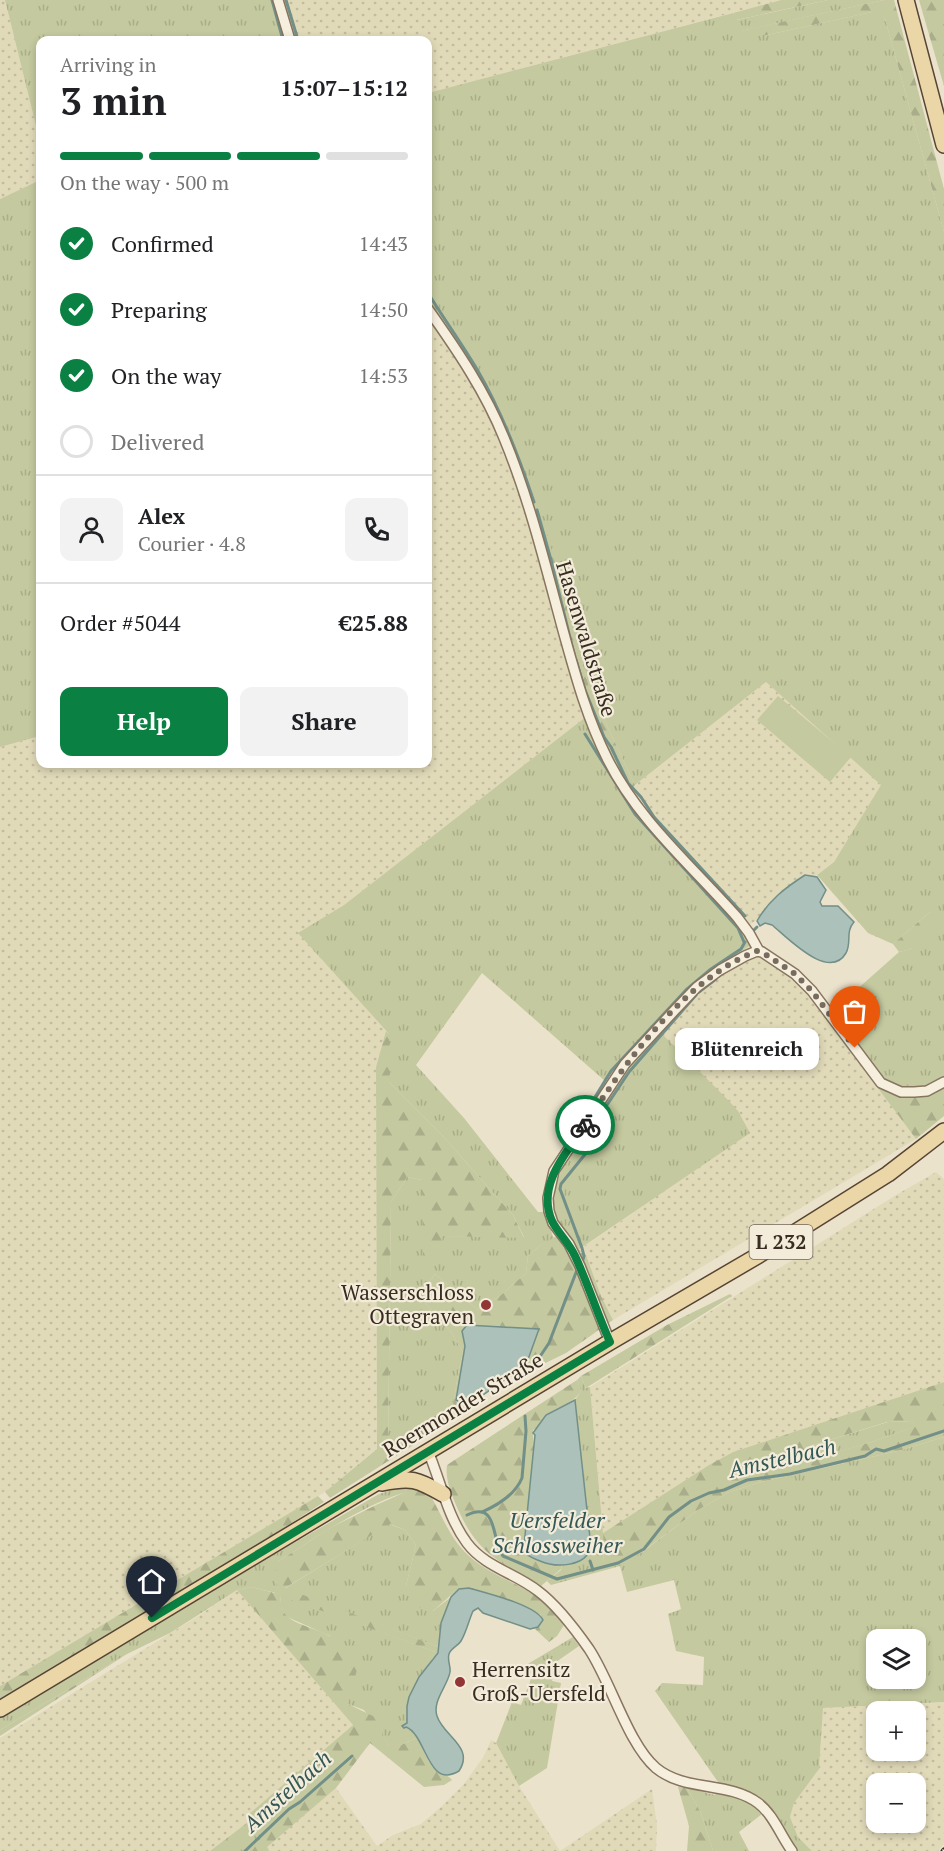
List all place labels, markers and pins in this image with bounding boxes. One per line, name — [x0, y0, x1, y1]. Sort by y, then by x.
pin — [829, 986, 880, 1048]
callout: Blütenreich — [675, 1027, 819, 1069]
place label: Wasserschloss Ottegraven — [341, 1278, 475, 1330]
marker: Wasserschloss Ottegraven — [479, 1298, 493, 1312]
pin — [126, 1556, 177, 1618]
place label: Herrensitz Groß-Uersfeld — [472, 1655, 606, 1707]
marker: Herrensitz Groß-Uersfeld — [453, 1675, 467, 1689]

